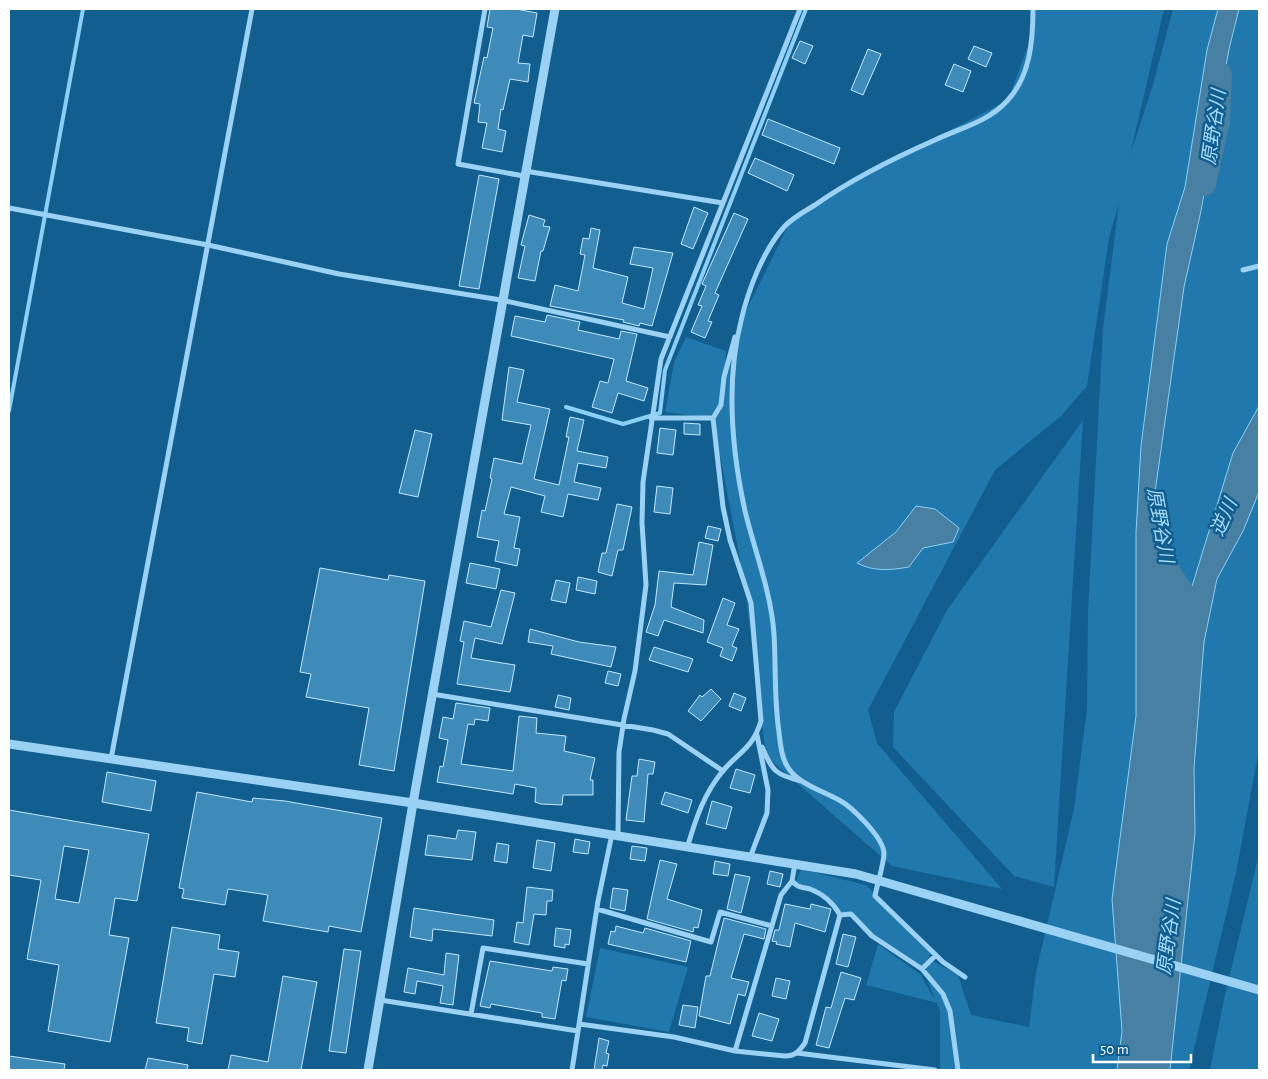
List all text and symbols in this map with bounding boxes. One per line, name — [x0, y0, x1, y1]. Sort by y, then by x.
water label: 原野谷川 — [1199, 86, 1229, 166]
water label: 原野谷川 — [1144, 486, 1177, 566]
water label: 逆川 — [1207, 494, 1242, 539]
water label: 原野谷川 — [1154, 896, 1184, 976]
scale bar — [1093, 1032, 1190, 1064]
text: 50 m — [1100, 1042, 1129, 1057]

